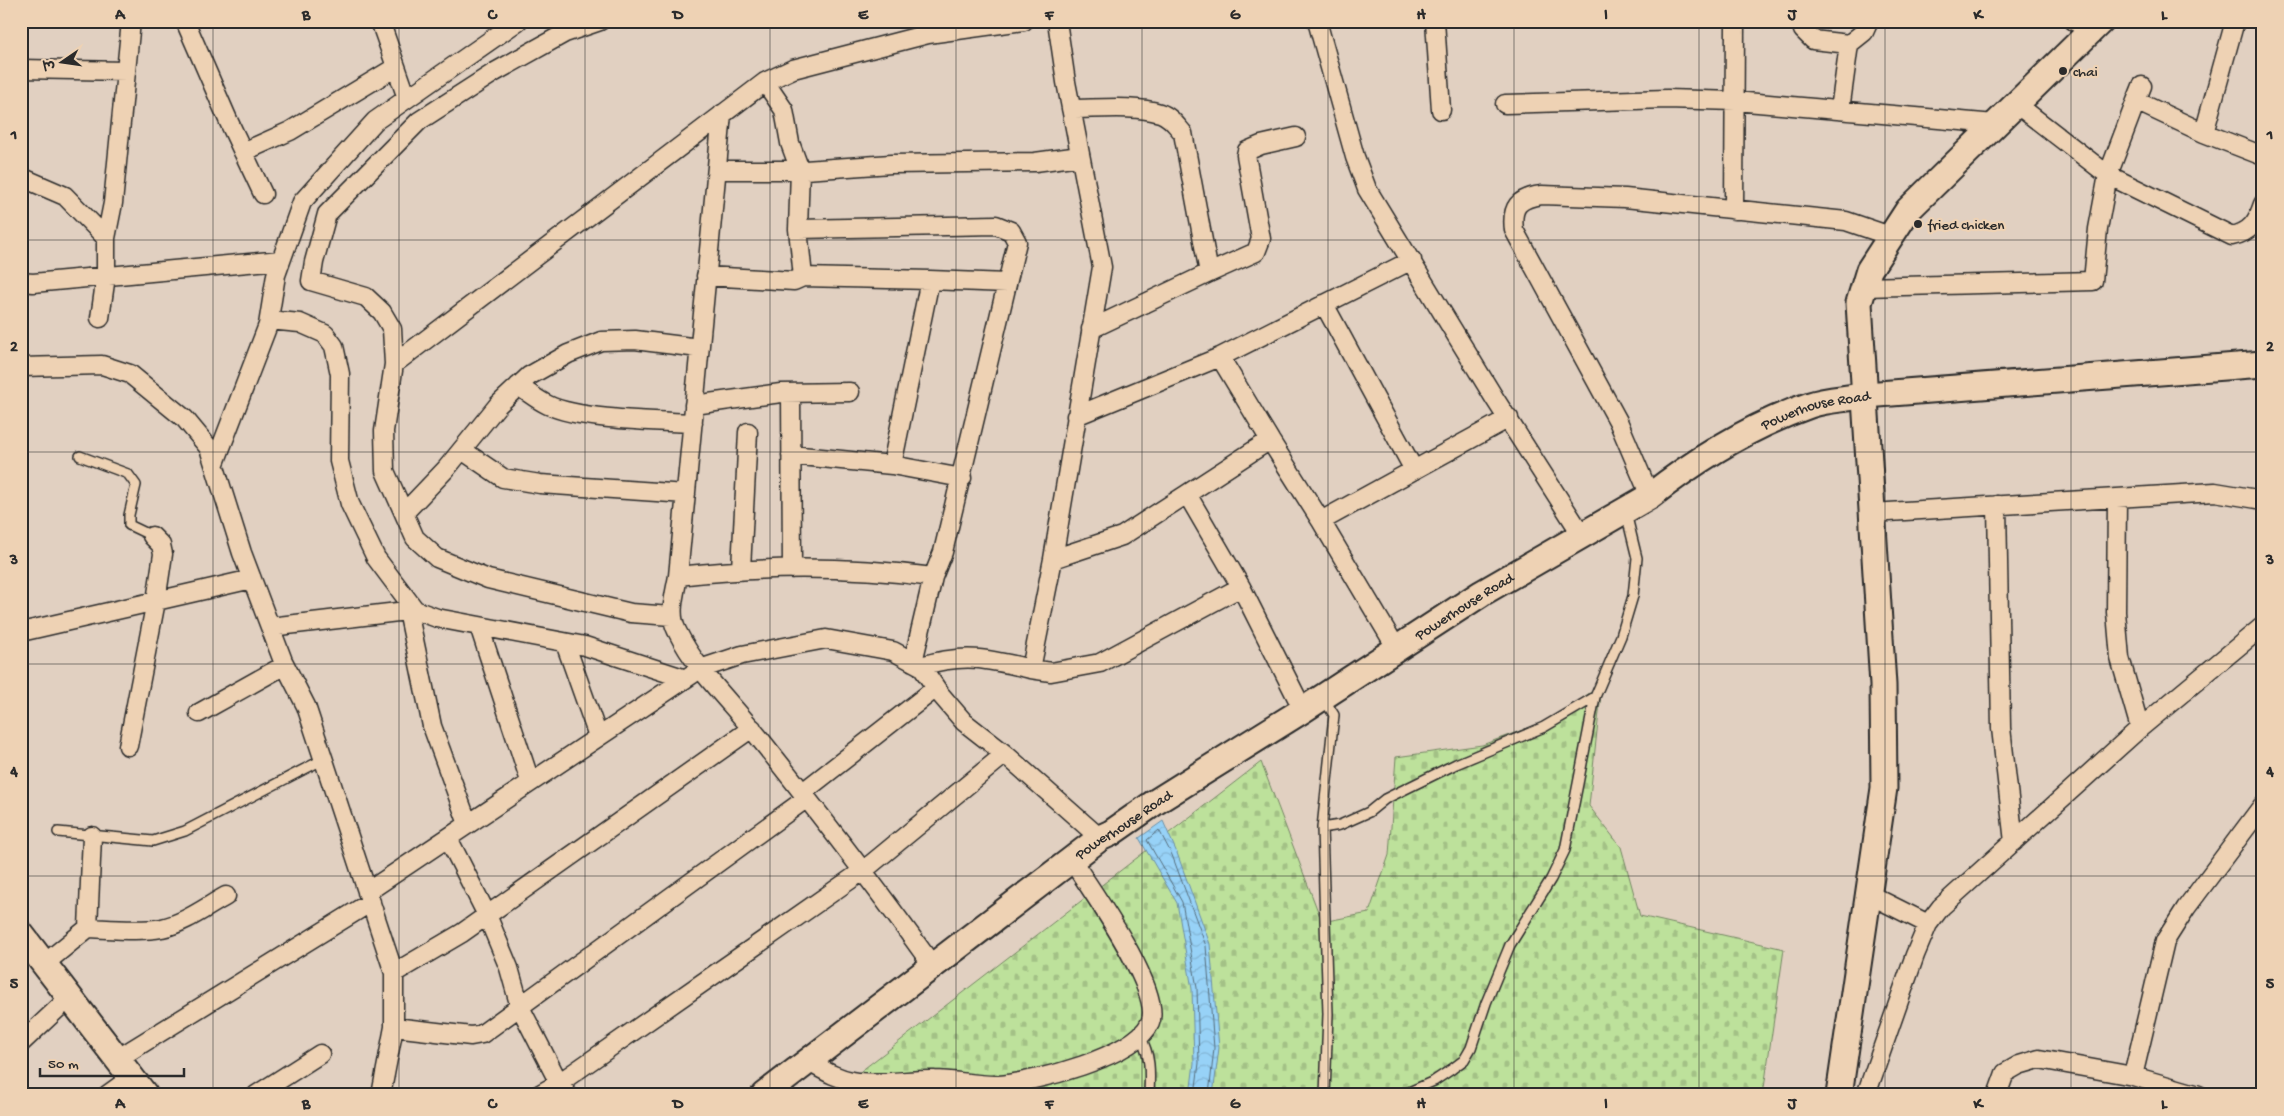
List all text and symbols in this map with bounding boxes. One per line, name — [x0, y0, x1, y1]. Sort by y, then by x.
text: A — [114, 7, 126, 26]
text: B — [301, 7, 311, 26]
text: C — [487, 7, 498, 26]
text: D — [671, 7, 684, 26]
text: E — [858, 7, 869, 26]
text: F — [1044, 7, 1055, 26]
text: G — [1230, 7, 1241, 26]
text: H — [1416, 7, 1426, 26]
text: I — [1604, 7, 1608, 26]
text: J — [1787, 7, 1798, 26]
text: K — [1973, 7, 1985, 26]
text: L — [2161, 7, 2168, 26]
north arrow — [38, 38, 88, 88]
text: उ — [42, 56, 62, 73]
place label: chai — [2073, 64, 2098, 82]
marker: chai — [2057, 65, 2069, 77]
text: 1 — [10, 127, 17, 146]
text: 1 — [2266, 127, 2273, 146]
place label: fried chicken — [1927, 217, 2004, 235]
marker: fried chicken — [1912, 218, 1924, 230]
text: 2 — [10, 339, 18, 358]
text: 2 — [2266, 339, 2274, 358]
street label: Powerhouse Road — [1758, 387, 1873, 436]
text: 3 — [9, 552, 18, 571]
text: 3 — [2265, 552, 2274, 571]
street label: Powerhouse Road — [1411, 569, 1519, 646]
text: 4 — [9, 764, 18, 783]
text: 4 — [2265, 764, 2274, 783]
street label: Powerhouse Road — [1071, 786, 1177, 865]
text: 5 — [10, 976, 19, 995]
text: 5 — [2266, 976, 2275, 995]
scale bar — [40, 1046, 184, 1078]
text: 50 m — [48, 1056, 79, 1074]
text: A — [114, 1096, 126, 1115]
text: B — [301, 1096, 311, 1115]
text: C — [487, 1096, 498, 1115]
text: D — [671, 1096, 684, 1115]
text: E — [858, 1096, 869, 1115]
text: F — [1044, 1096, 1055, 1115]
text: G — [1230, 1096, 1241, 1115]
text: H — [1416, 1096, 1426, 1115]
text: I — [1604, 1096, 1608, 1115]
text: J — [1787, 1096, 1798, 1115]
text: K — [1973, 1096, 1985, 1115]
text: L — [2161, 1096, 2168, 1115]

